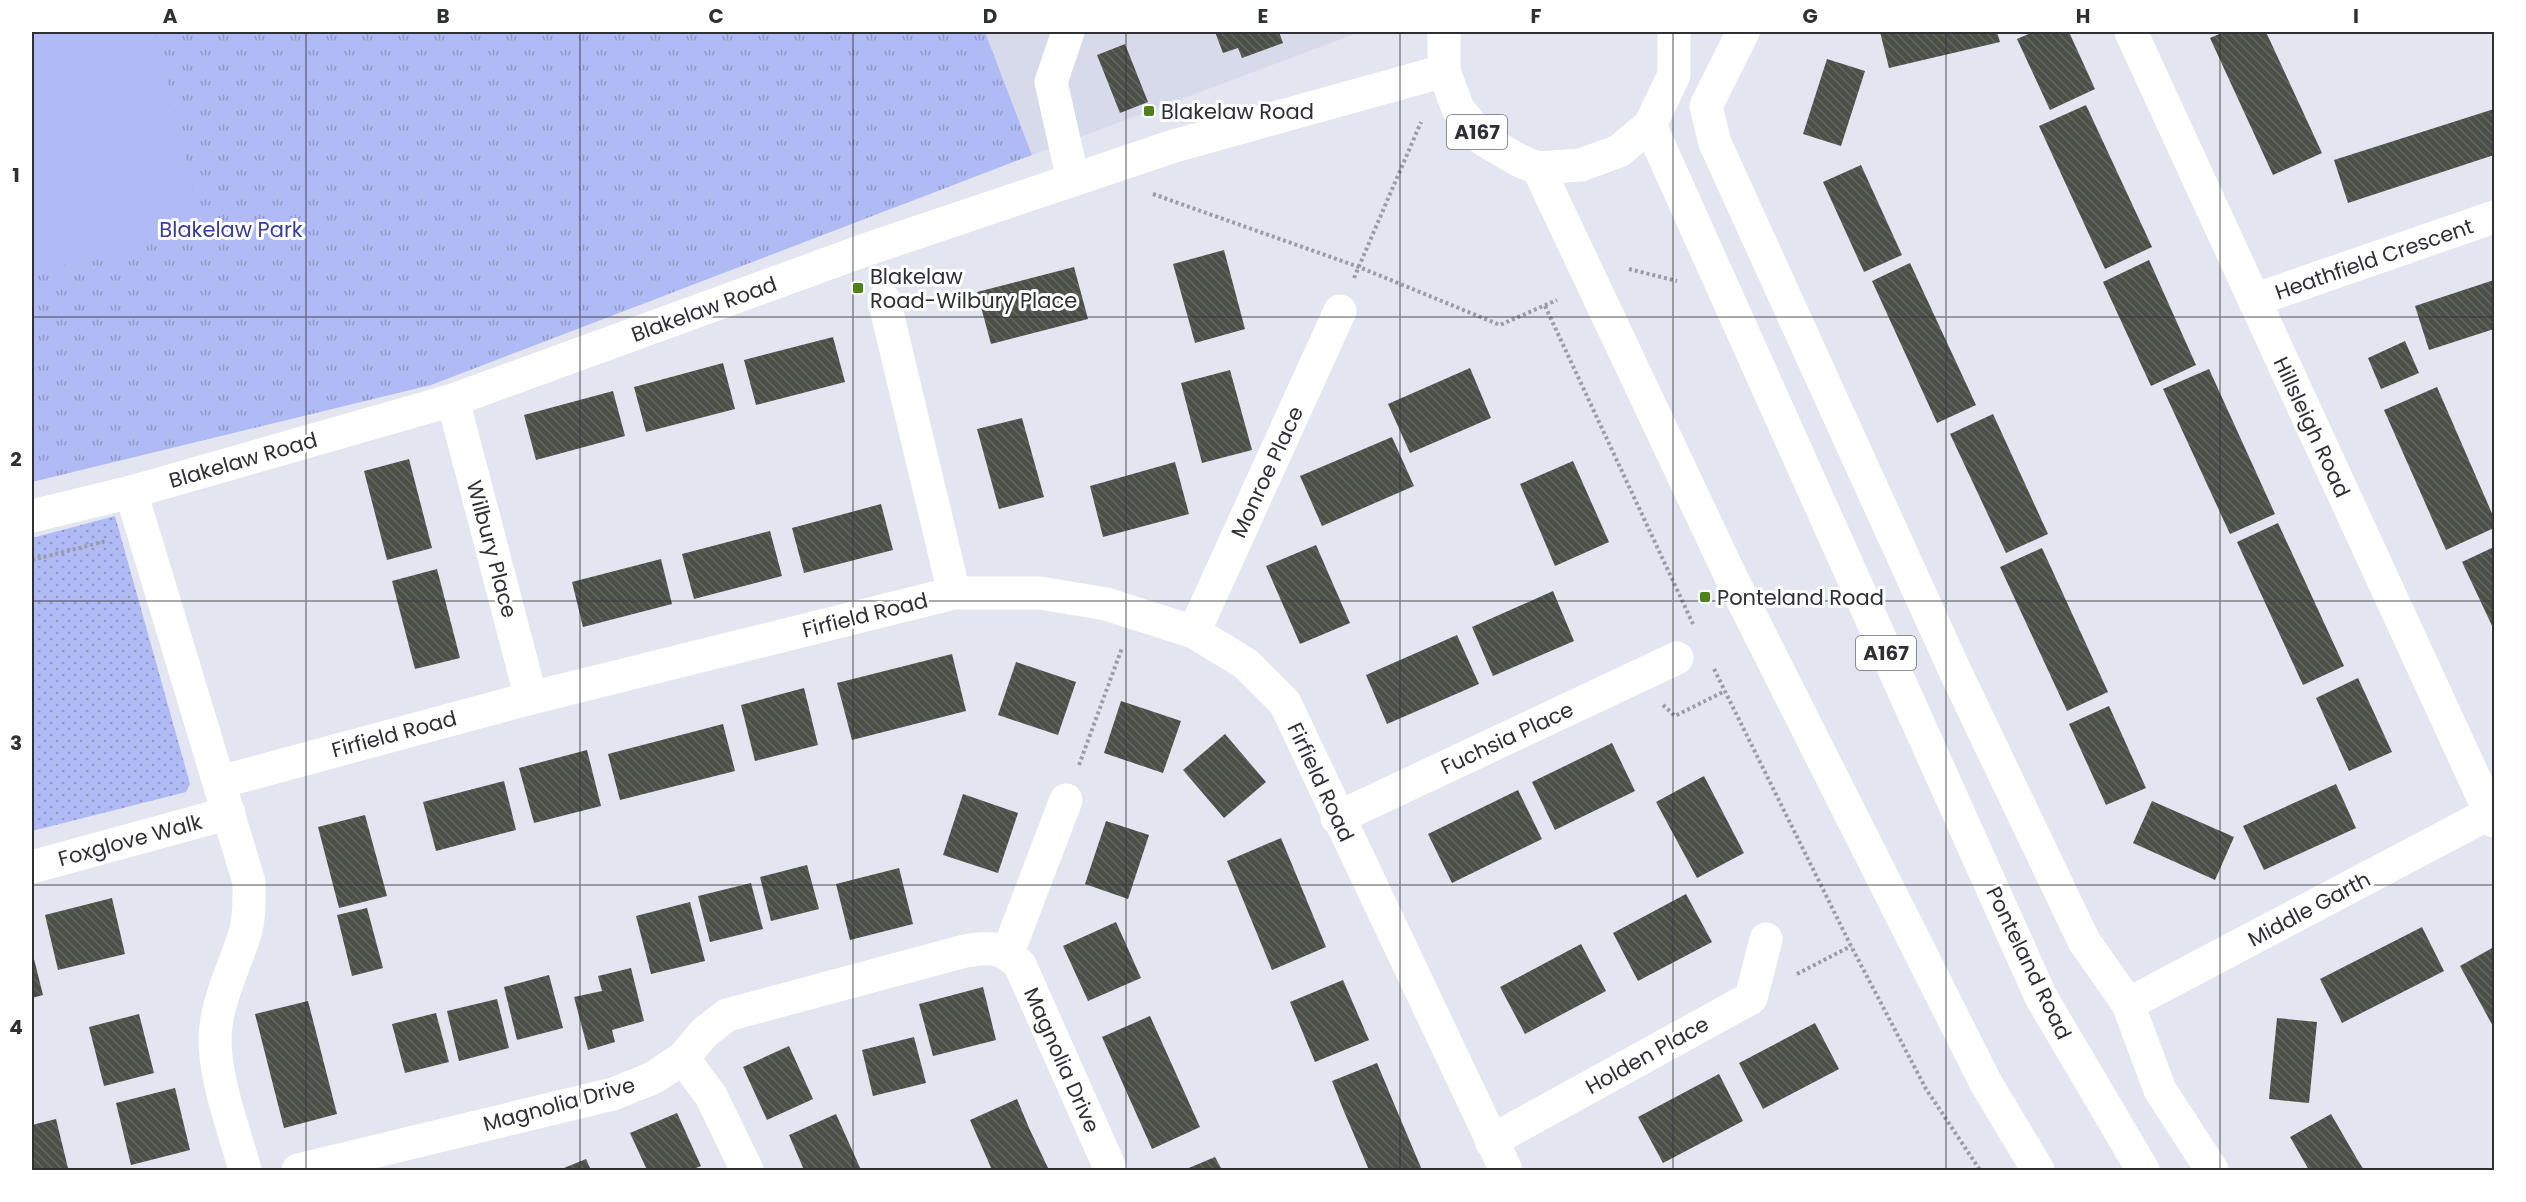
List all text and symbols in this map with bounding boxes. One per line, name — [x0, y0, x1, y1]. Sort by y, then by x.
text: A — [163, 2, 178, 30]
text: B — [436, 2, 450, 30]
text: C — [708, 2, 724, 30]
text: D — [983, 2, 997, 30]
text: E — [1258, 2, 1268, 30]
text: F — [1531, 2, 1542, 30]
text: G — [1802, 2, 1818, 30]
text: H — [2076, 2, 2090, 30]
text: I — [2353, 2, 2359, 30]
place label: Blakelaw Road — [1161, 97, 1314, 126]
marker: Blakelaw Road — [1142, 104, 1156, 118]
road number: A167 — [1447, 115, 1507, 149]
text: 1 — [12, 161, 20, 189]
street label: Heathfield Crescent — [2271, 211, 2477, 307]
park label: Blakelaw Park — [159, 215, 303, 244]
place label: Blakelaw Road-Wilbury Place — [870, 262, 1077, 315]
street label: Blakelaw Road — [627, 269, 781, 349]
marker: Blakelaw Road-Wilbury Place — [851, 281, 865, 295]
street label: Hillsleigh Road — [2267, 352, 2357, 502]
street label: Monroe Place — [1224, 401, 1310, 543]
street label: Blakelaw Road — [166, 425, 320, 495]
text: 2 — [10, 445, 22, 473]
street label: Wilbury Place — [460, 477, 524, 621]
place label: Ponteland Road — [1717, 583, 1884, 612]
street label: Firfield Road — [799, 585, 931, 645]
marker: Ponteland Road — [1698, 590, 1712, 604]
road number: A167 — [1856, 636, 1916, 670]
street label: Fuchsia Place — [1436, 695, 1578, 781]
street label: Firfield Road — [328, 703, 460, 765]
street label: Firfield Road — [1281, 718, 1361, 846]
text: 3 — [10, 729, 22, 757]
street label: Foxglove Walk — [55, 807, 205, 873]
street label: Middle Garth — [2243, 865, 2375, 953]
street label: Ponteland Road — [1979, 882, 2079, 1044]
street label: Magnolia Drive — [1017, 983, 1107, 1137]
street label: Holden Place — [1580, 1009, 1714, 1101]
text: 4 — [9, 1013, 23, 1041]
street label: Magnolia Drive — [480, 1070, 638, 1138]

